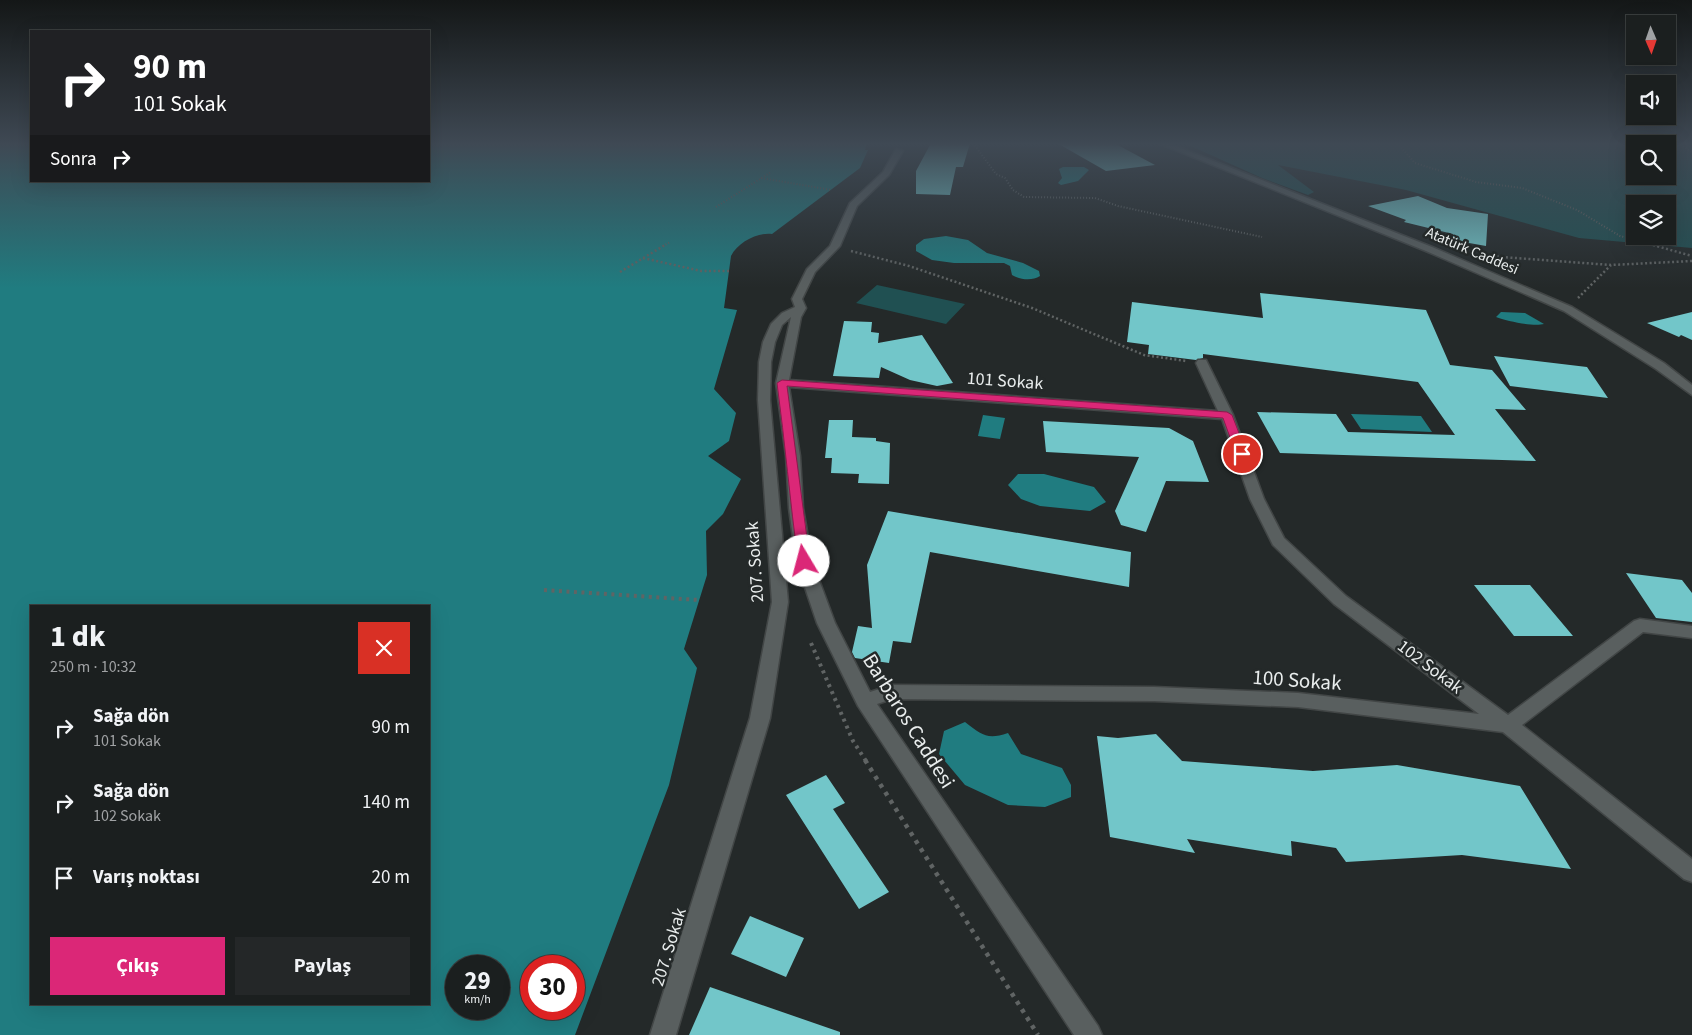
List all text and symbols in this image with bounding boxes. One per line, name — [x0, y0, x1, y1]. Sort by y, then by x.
north arrow — [1626, 15, 1676, 65]
map controls — [1626, 15, 1676, 245]
text: 90 m — [133, 42, 207, 92]
icon: right — [50, 50, 115, 115]
button: sound — [1626, 75, 1676, 125]
text: 101 Sokak — [133, 88, 227, 120]
button: search — [1626, 135, 1676, 185]
icon: right — [107, 145, 135, 173]
text: Sonra — [50, 146, 97, 173]
button: layers — [1626, 195, 1676, 245]
street label: Atatürk Caddesi — [1422, 222, 1522, 280]
street label: 101 Sokak — [966, 366, 1044, 396]
pin — [1221, 433, 1263, 475]
icon: arrive — [1228, 440, 1256, 468]
street label: 207. Sokak — [740, 521, 770, 603]
position arrow — [777, 534, 829, 586]
text: 1 dk — [50, 615, 105, 658]
button: close — [358, 622, 410, 674]
street label: 102 Sokak — [1392, 634, 1468, 700]
street label: Barbaros Caddesi — [856, 648, 962, 794]
text: 250 m · 10:32 — [50, 656, 137, 678]
street label: 100 Sokak — [1251, 662, 1343, 698]
text: Sağa dön — [93, 703, 169, 730]
icon: right — [50, 714, 78, 742]
text: 90 m — [372, 714, 410, 741]
text: 101 Sokak — [93, 730, 161, 752]
text: Sağa dön — [93, 778, 169, 805]
icon: right — [50, 789, 78, 817]
text: 140 m — [362, 789, 410, 816]
text: 102 Sokak — [93, 805, 161, 827]
icon: arrive — [50, 864, 78, 892]
text: Varış noktası — [93, 864, 200, 891]
text: 20 m — [372, 864, 410, 891]
street label: 207. Sokak — [645, 905, 693, 989]
button: Çıkış — [50, 937, 225, 995]
button: Paylaş — [235, 937, 410, 995]
speed limit sign: 30 — [520, 955, 585, 1020]
text: 29 — [464, 963, 491, 999]
text: km/h — [464, 991, 491, 1008]

